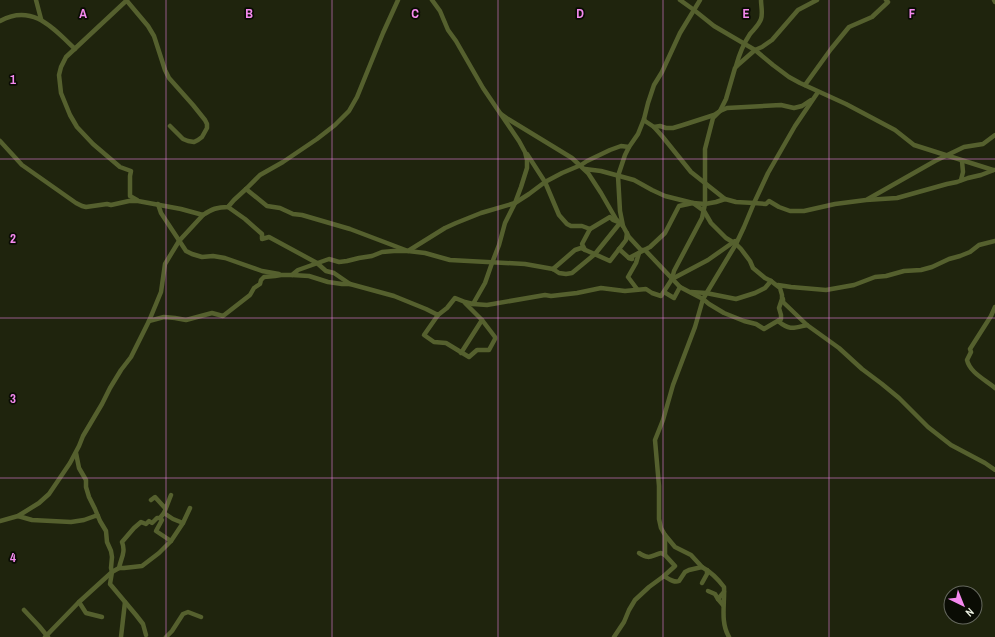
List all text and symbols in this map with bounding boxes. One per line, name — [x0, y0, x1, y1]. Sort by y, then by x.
text: A — [79, 5, 87, 22]
text: B — [245, 5, 253, 22]
text: C — [411, 5, 419, 22]
text: D — [576, 5, 584, 22]
text: E — [742, 5, 750, 22]
text: F — [909, 5, 916, 22]
text: 1 — [10, 71, 16, 88]
text: 2 — [10, 230, 16, 247]
text: 3 — [10, 390, 16, 407]
text: 4 — [10, 549, 16, 566]
north arrow — [943, 585, 983, 625]
text: N — [963, 605, 977, 620]

